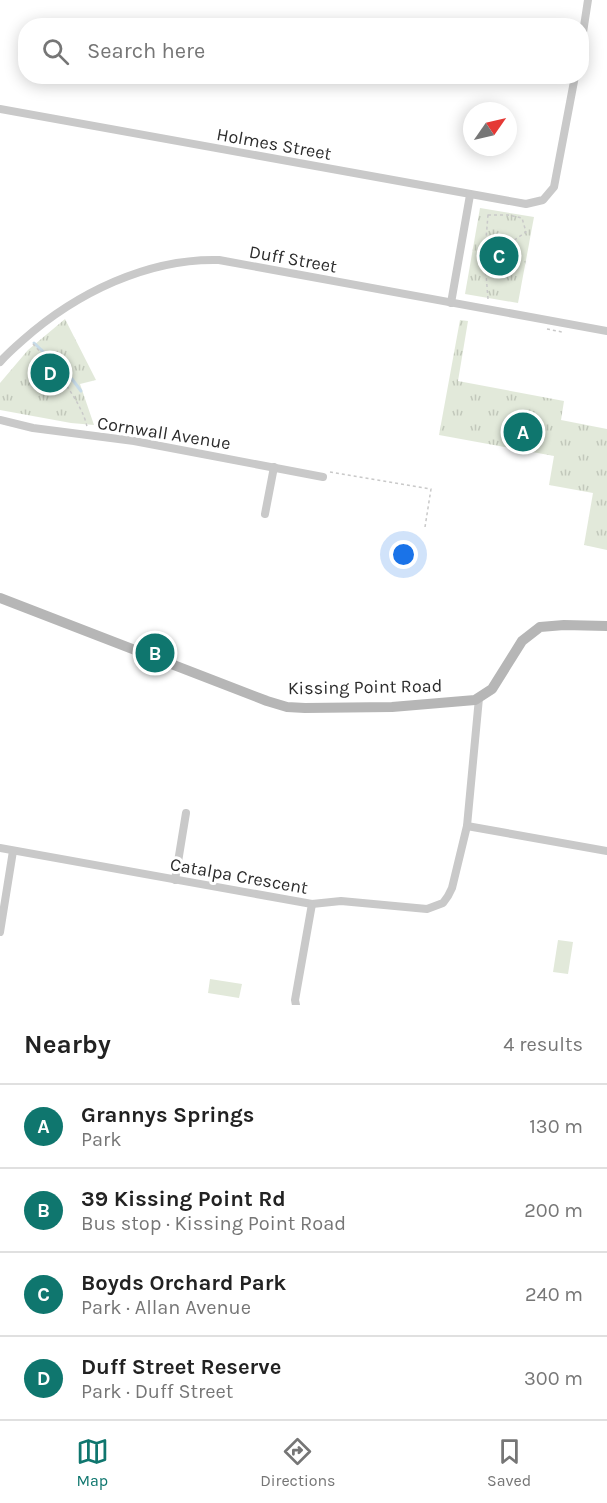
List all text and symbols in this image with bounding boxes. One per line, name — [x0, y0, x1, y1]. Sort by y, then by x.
search box — [18, 18, 589, 84]
icon: search — [39, 35, 72, 68]
text: Search here — [87, 38, 205, 64]
north arrow — [463, 102, 517, 156]
street label: Holmes Street — [215, 123, 333, 165]
pin: C — [480, 234, 518, 278]
street label: Duff Street — [247, 240, 339, 278]
pin: D — [31, 350, 70, 395]
pin: A — [504, 410, 542, 454]
street label: Cornwall Avenue — [96, 412, 232, 454]
your location — [389, 540, 418, 569]
pin: B — [136, 630, 174, 676]
street label: Kissing Point Road — [288, 675, 442, 699]
street label: Catalpa Crescent — [168, 853, 310, 899]
text: Nearby — [24, 1029, 111, 1060]
text: 4 results — [503, 1033, 583, 1056]
text: Grannys Springs — [81, 1102, 254, 1128]
text: A — [37, 1115, 50, 1138]
text: 130 m — [529, 1115, 583, 1138]
text: Park — [81, 1128, 122, 1151]
text: 39 Kissing Point Rd — [81, 1186, 286, 1212]
text: B — [37, 1199, 50, 1222]
text: 200 m — [524, 1199, 583, 1222]
text: Bus stop · Kissing Point Road — [81, 1212, 346, 1235]
text: Boyds Orchard Park — [81, 1270, 286, 1296]
text: C — [37, 1283, 50, 1306]
text: 240 m — [525, 1283, 583, 1306]
text: Park · Allan Avenue — [81, 1296, 251, 1319]
text: Duff Street Reserve — [81, 1354, 281, 1380]
text: D — [37, 1367, 50, 1390]
text: 300 m — [524, 1367, 583, 1390]
text: Park · Duff Street — [81, 1380, 233, 1403]
tab: Map — [76, 1435, 109, 1490]
tab: Directions — [260, 1435, 335, 1490]
tab: Saved — [487, 1435, 531, 1490]

